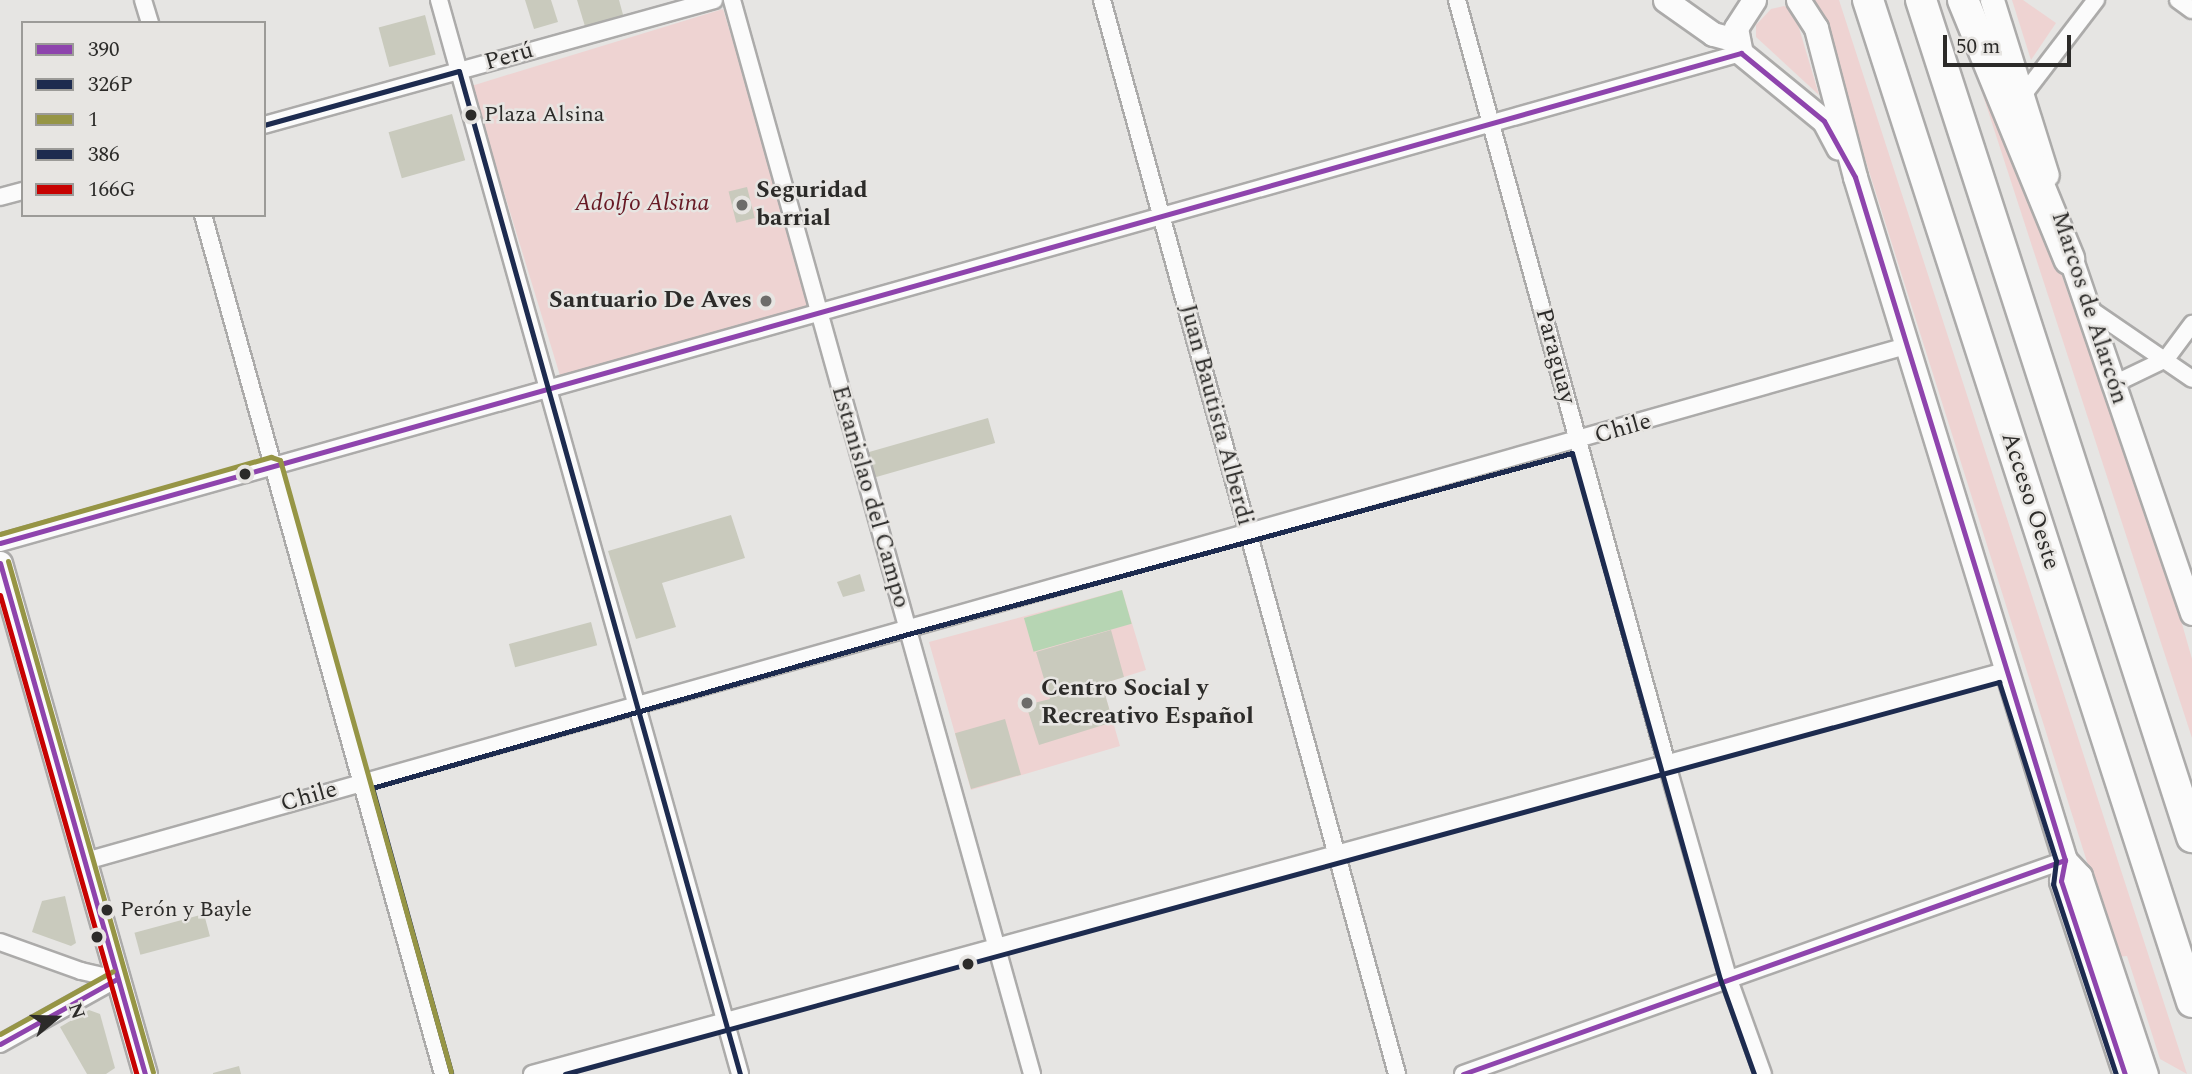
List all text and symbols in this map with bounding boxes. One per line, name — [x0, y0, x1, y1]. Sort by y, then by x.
legend — [21, 21, 266, 217]
scale bar — [1947, 21, 2075, 65]
text: 50 m — [1956, 31, 2000, 63]
text: 390 — [88, 34, 120, 66]
street label: Perú — [481, 36, 537, 78]
text: 326P — [88, 69, 133, 101]
place label: Plaza Alsina — [484, 102, 604, 128]
text: 1 — [88, 104, 99, 136]
marker: Plaza Alsina — [464, 108, 478, 122]
text: 386 — [88, 139, 120, 171]
text: 166G — [88, 174, 136, 206]
place label: Seguridad barrial — [756, 177, 868, 233]
park label: Adolfo Alsina — [575, 190, 709, 218]
marker: Seguridad barrial — [734, 197, 750, 213]
street label: Marcos de Alarcón — [2044, 208, 2134, 408]
place label: Santuario De Aves — [549, 287, 752, 315]
marker: Santuario De Aves — [758, 293, 774, 309]
street label: Juan Bautista Alberdi — [1173, 301, 1259, 529]
street label: Paraguay — [1528, 305, 1582, 407]
street label: Estanislao del Campo — [824, 382, 916, 612]
street label: Chile — [1591, 407, 1655, 451]
street label: Acceso Oeste — [1994, 429, 2066, 573]
unlabelled marker — [238, 467, 252, 481]
place label: Centro Social y Recreativo Español — [1041, 675, 1254, 731]
marker: Centro Social y Recreativo Español — [1019, 695, 1035, 711]
street label: Chile — [277, 775, 341, 819]
place label: Perón y Bayle — [120, 897, 252, 923]
marker: Perón y Bayle — [100, 903, 114, 917]
unlabelled marker — [90, 930, 104, 944]
unlabelled marker — [961, 957, 975, 971]
north arrow — [21, 983, 91, 1053]
text: N — [60, 999, 93, 1023]

